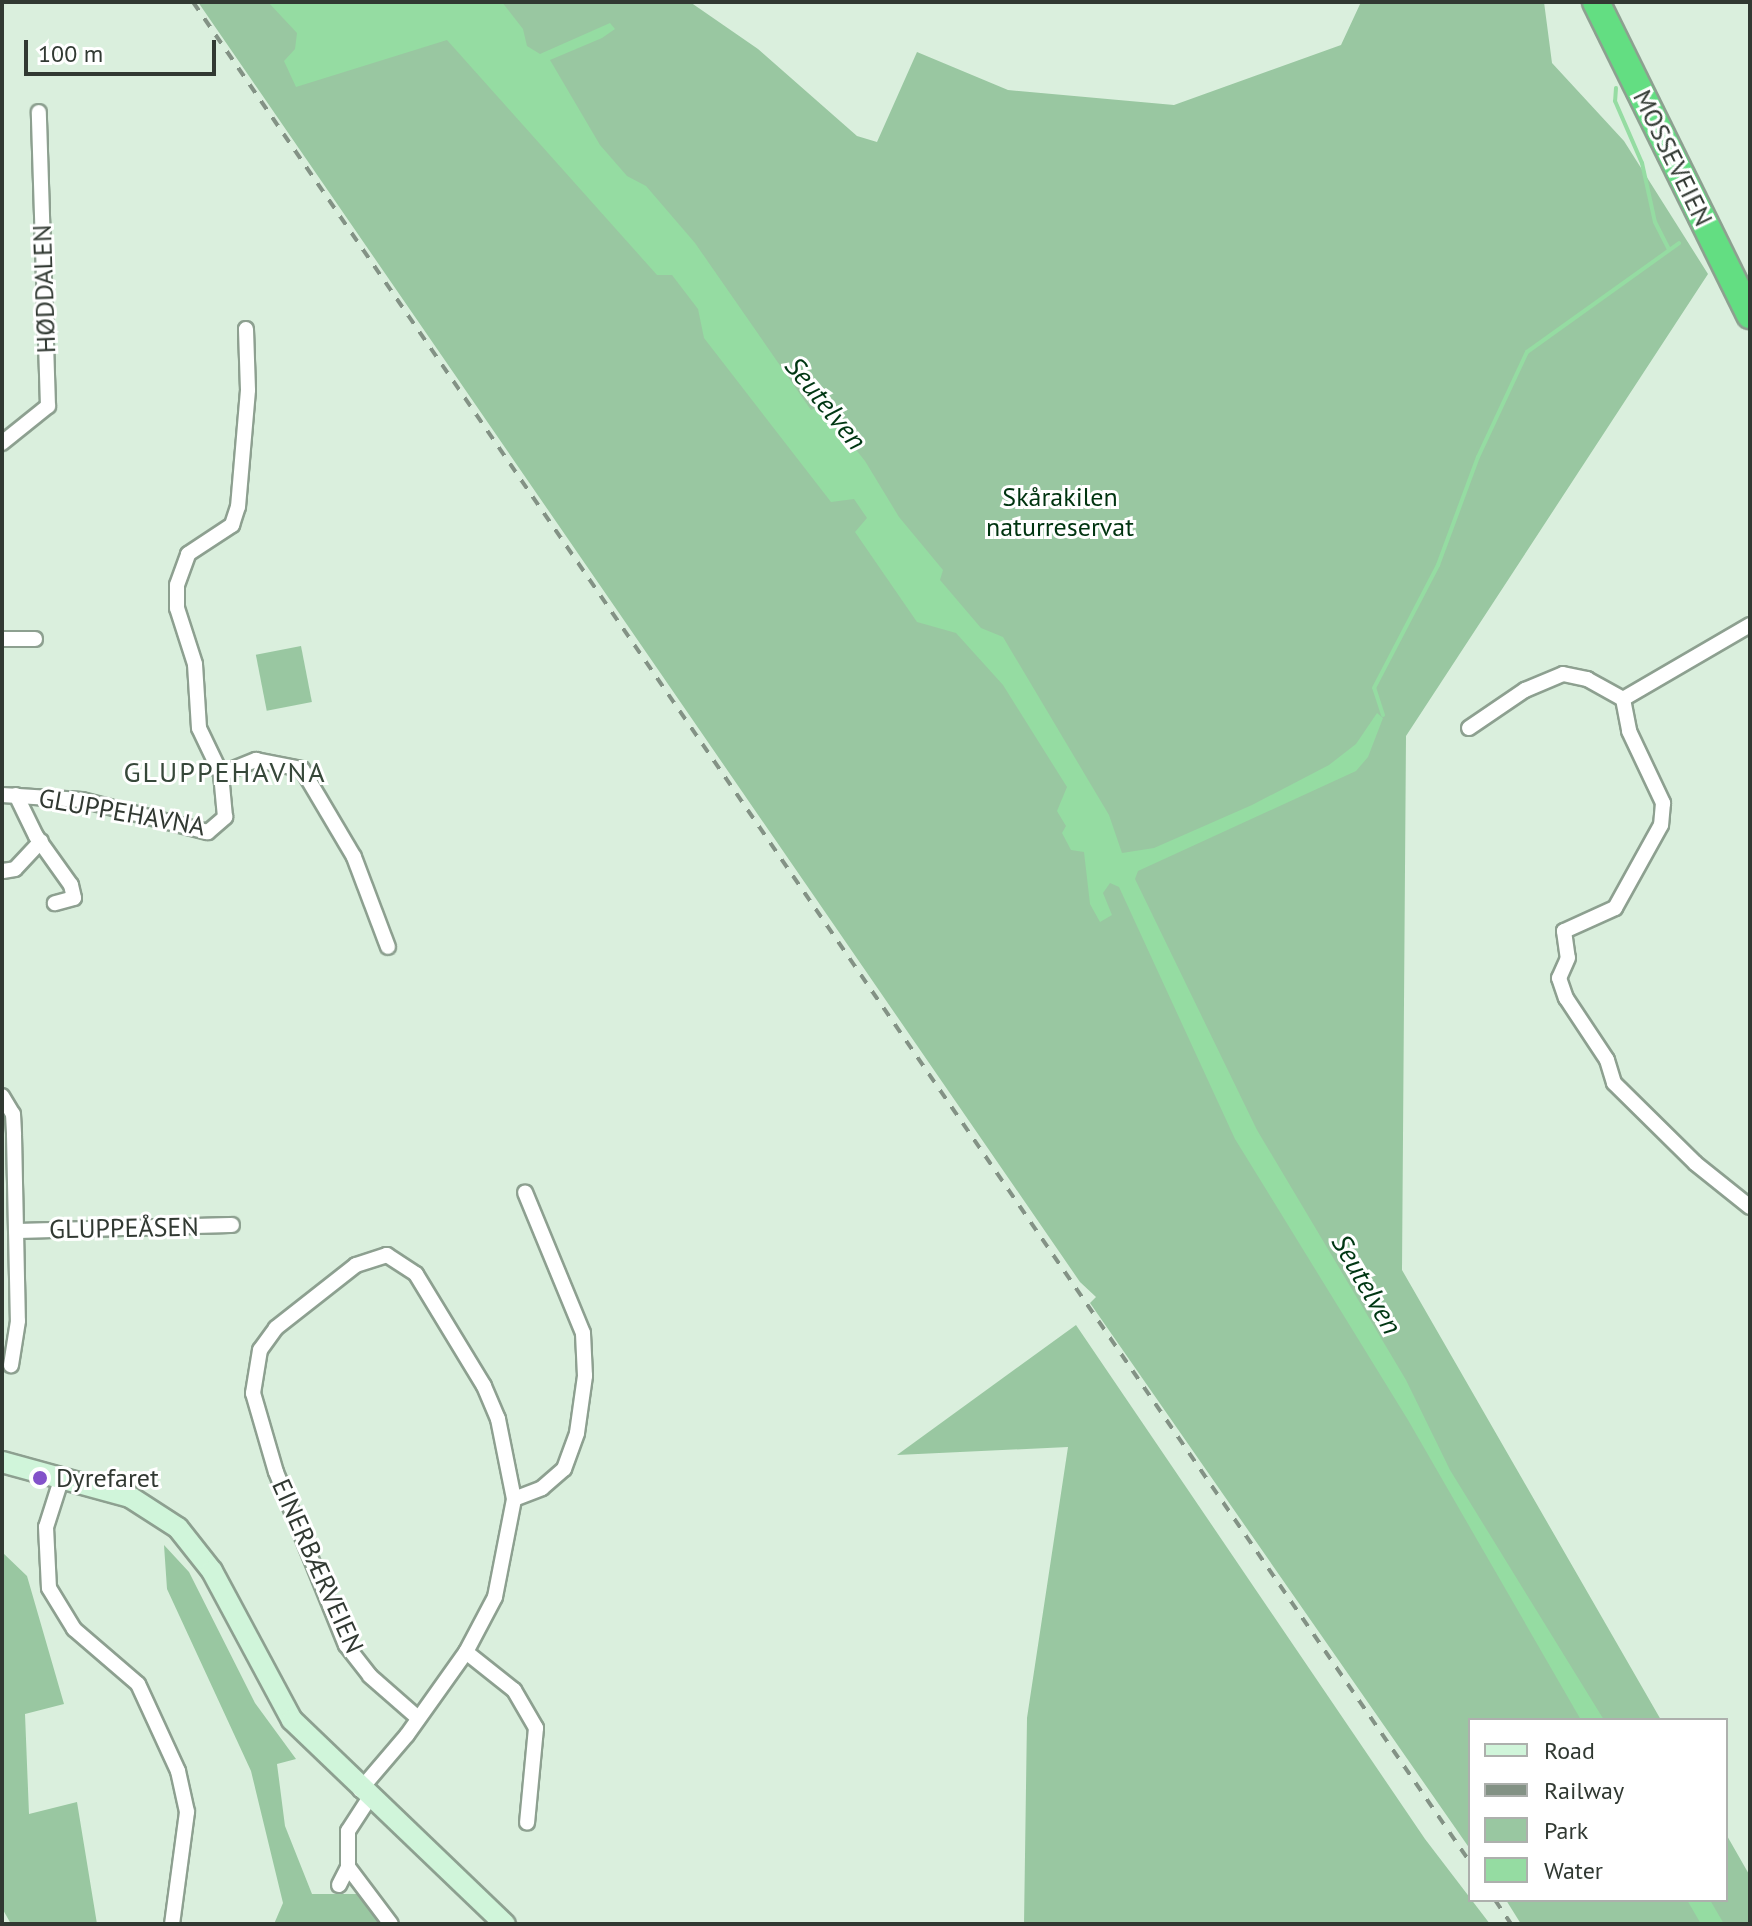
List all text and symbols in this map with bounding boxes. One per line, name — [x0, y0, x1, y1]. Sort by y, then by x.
scale bar — [28, 24, 220, 74]
text: 100 m — [38, 38, 103, 69]
street label: MOSSEVEIEN — [1627, 85, 1719, 231]
street label: HØDDALEN — [26, 224, 62, 354]
water label: Seutelven — [778, 350, 874, 456]
park label: Skårakilen naturreservat — [986, 481, 1134, 542]
district label: GLUPPEHAVNA — [123, 755, 327, 789]
street label: GLUPPEHAVNA — [36, 782, 208, 842]
street label: GLUPPEÅSEN — [49, 1211, 199, 1245]
water label: Seutelven — [1325, 1228, 1409, 1340]
place label: Dyrefaret — [56, 1462, 159, 1494]
marker: Dyrefaret — [31, 1469, 49, 1487]
street label: EINERBÆRVEIEN — [266, 1474, 370, 1658]
legend — [1468, 1718, 1728, 1902]
text: Road — [1544, 1735, 1595, 1766]
text: Railway — [1544, 1775, 1624, 1806]
text: Park — [1544, 1815, 1588, 1846]
text: Water — [1544, 1855, 1603, 1886]

